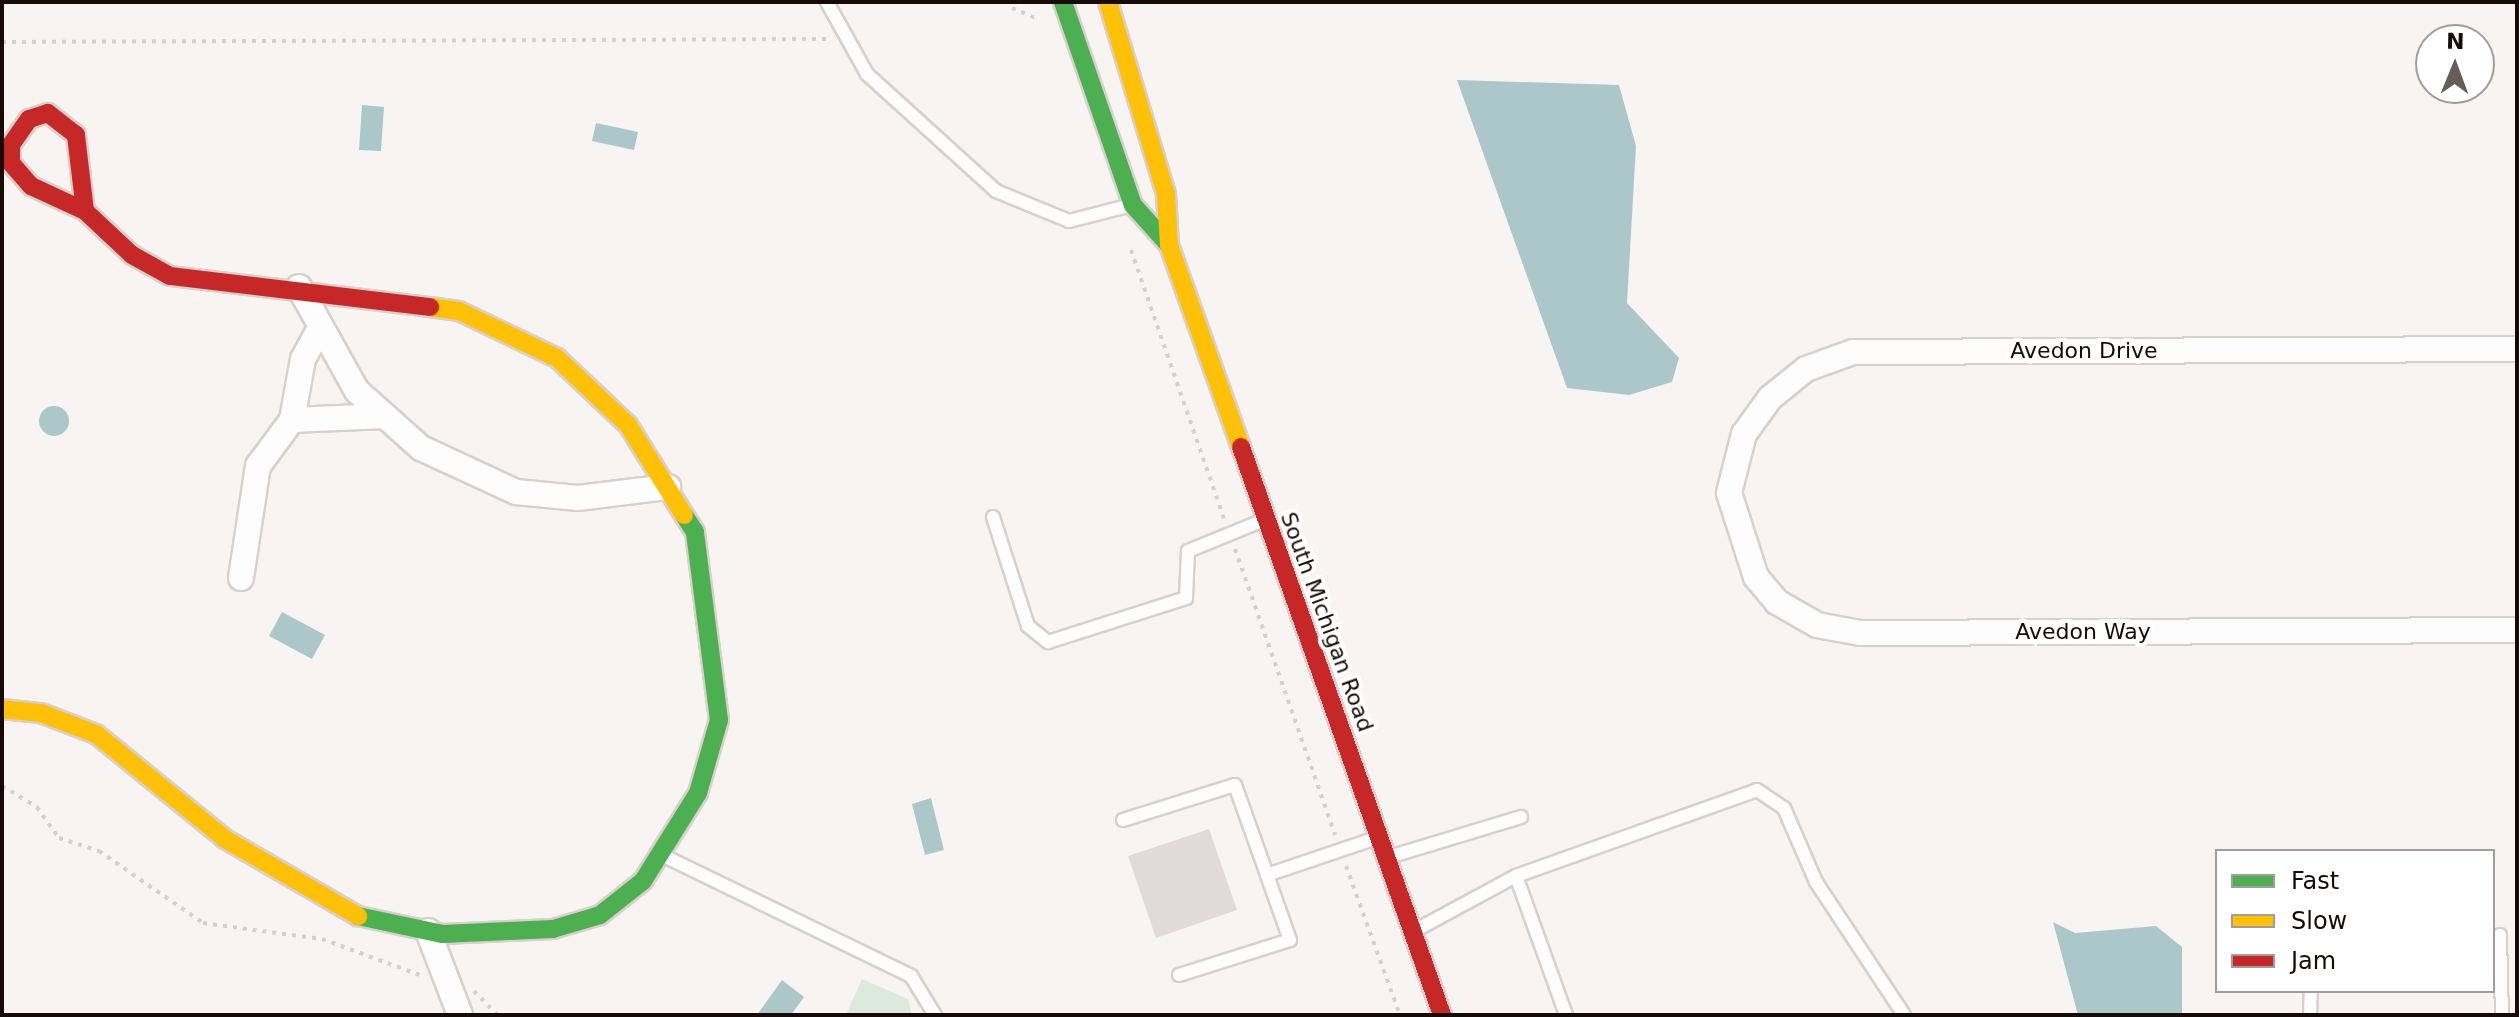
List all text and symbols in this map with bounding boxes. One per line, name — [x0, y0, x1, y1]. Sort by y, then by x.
north arrow — [2415, 24, 2495, 104]
text: N — [2446, 29, 2465, 54]
street label: Avedon Drive — [2010, 338, 2158, 364]
street label: South Michigan Road — [1275, 509, 1379, 735]
street label: Avedon Way — [2015, 619, 2151, 645]
legend — [2215, 849, 2495, 993]
text: Fast — [2291, 867, 2339, 895]
text: Slow — [2291, 907, 2347, 935]
text: Jam — [2291, 947, 2336, 975]

